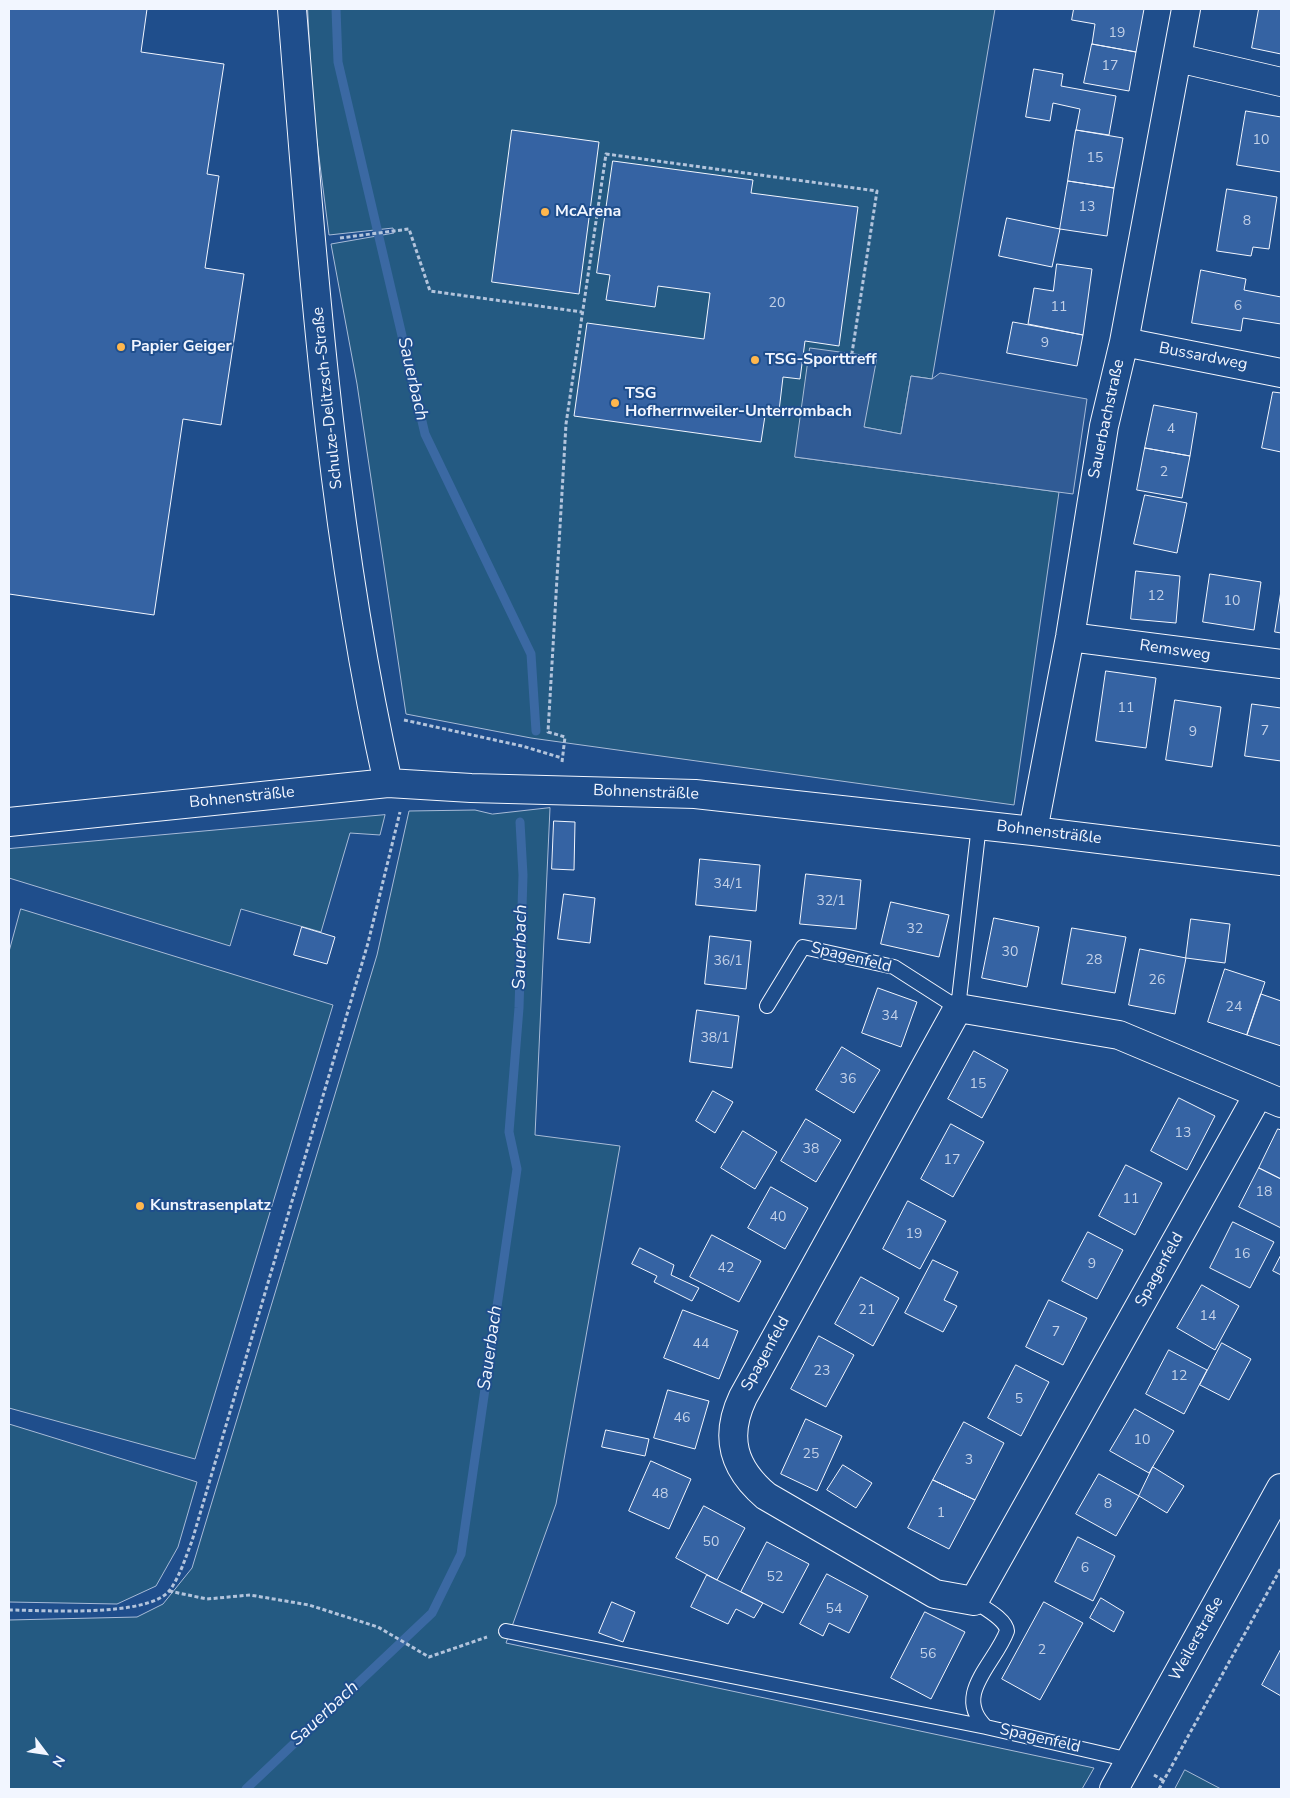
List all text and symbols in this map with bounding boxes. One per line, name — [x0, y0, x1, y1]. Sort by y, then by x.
house number: 19 — [1109, 26, 1125, 42]
house number: 17 — [1102, 59, 1118, 75]
house number: 10 — [1253, 133, 1269, 149]
house number: 15 — [1087, 151, 1103, 167]
house number: 13 — [1079, 200, 1095, 216]
place label: McArena — [555, 202, 621, 222]
marker: McArena — [539, 206, 551, 218]
house number: 8 — [1243, 214, 1251, 230]
house number: 20 — [769, 296, 785, 312]
house number: 6 — [1234, 299, 1242, 315]
house number: 11 — [1051, 300, 1067, 316]
street label: Schulze-Delitzsch-Straße — [309, 306, 347, 490]
water label: Sauerbach — [392, 335, 432, 423]
house number: 9 — [1041, 336, 1049, 352]
place label: Papier Geiger — [131, 337, 232, 357]
street label: Bussardweg — [1157, 339, 1249, 375]
marker: Papier Geiger — [115, 341, 127, 353]
place label: TSG-Sporttreff — [765, 350, 877, 370]
marker: TSG-Sporttreff — [749, 354, 761, 366]
street label: Sauerbachstraße — [1085, 358, 1129, 480]
place label: TSG Hofherrnweiler-Unterrombach — [625, 384, 852, 422]
marker: TSG Hofherrnweiler-Unterrombach — [609, 397, 621, 409]
house number: 4 — [1167, 422, 1175, 438]
house number: 2 — [1160, 465, 1168, 481]
house number: 12 — [1148, 589, 1164, 605]
house number: 10 — [1224, 594, 1240, 610]
street label: Remsweg — [1138, 637, 1212, 665]
house number: 11 — [1118, 701, 1134, 717]
house number: 7 — [1261, 724, 1269, 740]
house number: 9 — [1189, 725, 1197, 741]
street label: Bohnensträßle — [593, 782, 699, 804]
street label: Bohnensträßle — [188, 783, 296, 813]
street label: Bohnensträßle — [995, 817, 1103, 849]
house number: 34/1 — [713, 877, 743, 893]
house number: 32/1 — [816, 894, 846, 910]
water label: Sauerbach — [509, 904, 533, 990]
house number: 32 — [907, 922, 923, 938]
street label: Spagenfeld — [809, 939, 893, 977]
house number: 30 — [1002, 945, 1018, 961]
house number: 28 — [1086, 953, 1102, 969]
house number: 36/1 — [713, 954, 743, 970]
house number: 26 — [1149, 973, 1165, 989]
house number: 24 — [1226, 1000, 1242, 1016]
house number: 34 — [882, 1009, 898, 1025]
house number: 38/1 — [700, 1031, 730, 1047]
house number: 36 — [840, 1072, 856, 1088]
house number: 15 — [970, 1077, 986, 1093]
house number: 13 — [1175, 1126, 1191, 1142]
house number: 38 — [803, 1142, 819, 1158]
house number: 17 — [944, 1153, 960, 1169]
house number: 18 — [1256, 1185, 1272, 1201]
house number: 11 — [1123, 1192, 1139, 1208]
place label: Kunstrasenplatz — [150, 1196, 271, 1216]
marker: Kunstrasenplatz — [134, 1200, 146, 1212]
house number: 40 — [770, 1210, 786, 1226]
house number: 19 — [906, 1227, 922, 1243]
street label: Spagenfeld — [1132, 1229, 1188, 1311]
house number: 16 — [1234, 1247, 1250, 1263]
house number: 9 — [1088, 1257, 1096, 1273]
house number: 42 — [718, 1261, 734, 1277]
house number: 21 — [859, 1303, 875, 1319]
water label: Sauerbach — [474, 1304, 508, 1392]
house number: 14 — [1200, 1309, 1216, 1325]
street label: Spagenfeld — [738, 1313, 794, 1395]
house number: 7 — [1052, 1325, 1060, 1341]
house number: 44 — [693, 1337, 709, 1353]
house number: 23 — [814, 1364, 830, 1380]
house number: 12 — [1171, 1369, 1187, 1385]
house number: 5 — [1015, 1392, 1023, 1408]
house number: 46 — [674, 1411, 690, 1427]
house number: 10 — [1134, 1433, 1150, 1449]
house number: 25 — [803, 1447, 819, 1463]
house number: 3 — [965, 1453, 973, 1469]
house number: 48 — [652, 1487, 668, 1503]
house number: 8 — [1104, 1497, 1112, 1513]
house number: 1 — [937, 1506, 945, 1522]
house number: 50 — [703, 1535, 719, 1551]
house number: 6 — [1081, 1561, 1089, 1577]
house number: 52 — [767, 1570, 783, 1586]
street label: Weilerstraße — [1166, 1593, 1228, 1685]
house number: 54 — [826, 1602, 842, 1618]
house number: 2 — [1038, 1643, 1046, 1659]
house number: 56 — [920, 1647, 936, 1663]
water label: Sauerbach — [286, 1677, 364, 1751]
street label: Spagenfeld — [998, 1720, 1082, 1758]
north arrow — [20, 1728, 70, 1778]
text: N — [47, 1752, 69, 1770]

